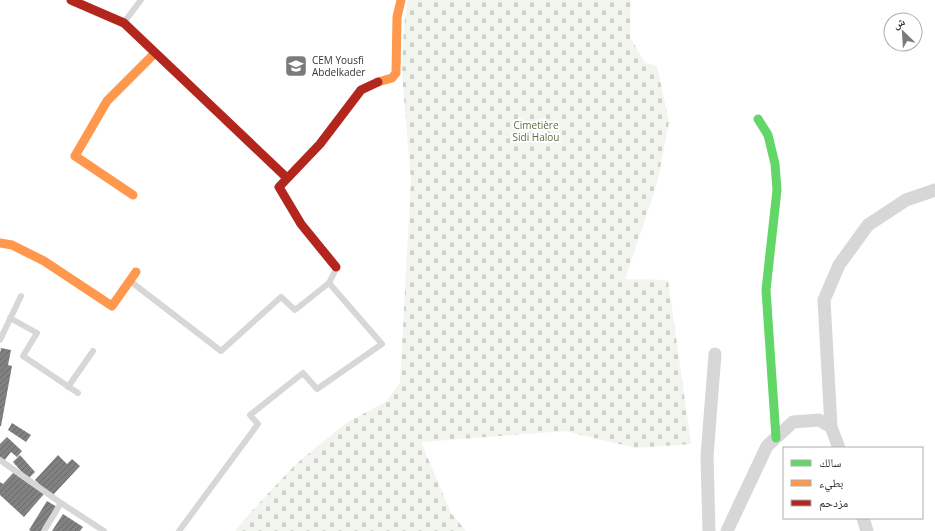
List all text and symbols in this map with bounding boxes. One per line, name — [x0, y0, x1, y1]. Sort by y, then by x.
north arrow — [883, 12, 923, 52]
text: ش — [890, 13, 908, 33]
school or university icon: CEM Yousfi Abdelkader — [283, 53, 309, 79]
place label: CEM Yousfi Abdelkader — [312, 53, 365, 79]
park label: Cimetière Sidi Halou — [513, 118, 559, 144]
legend — [783, 447, 923, 519]
text: سالك — [819, 454, 841, 471]
text: بطيء — [819, 474, 843, 493]
text: مزدحم — [819, 494, 848, 511]

